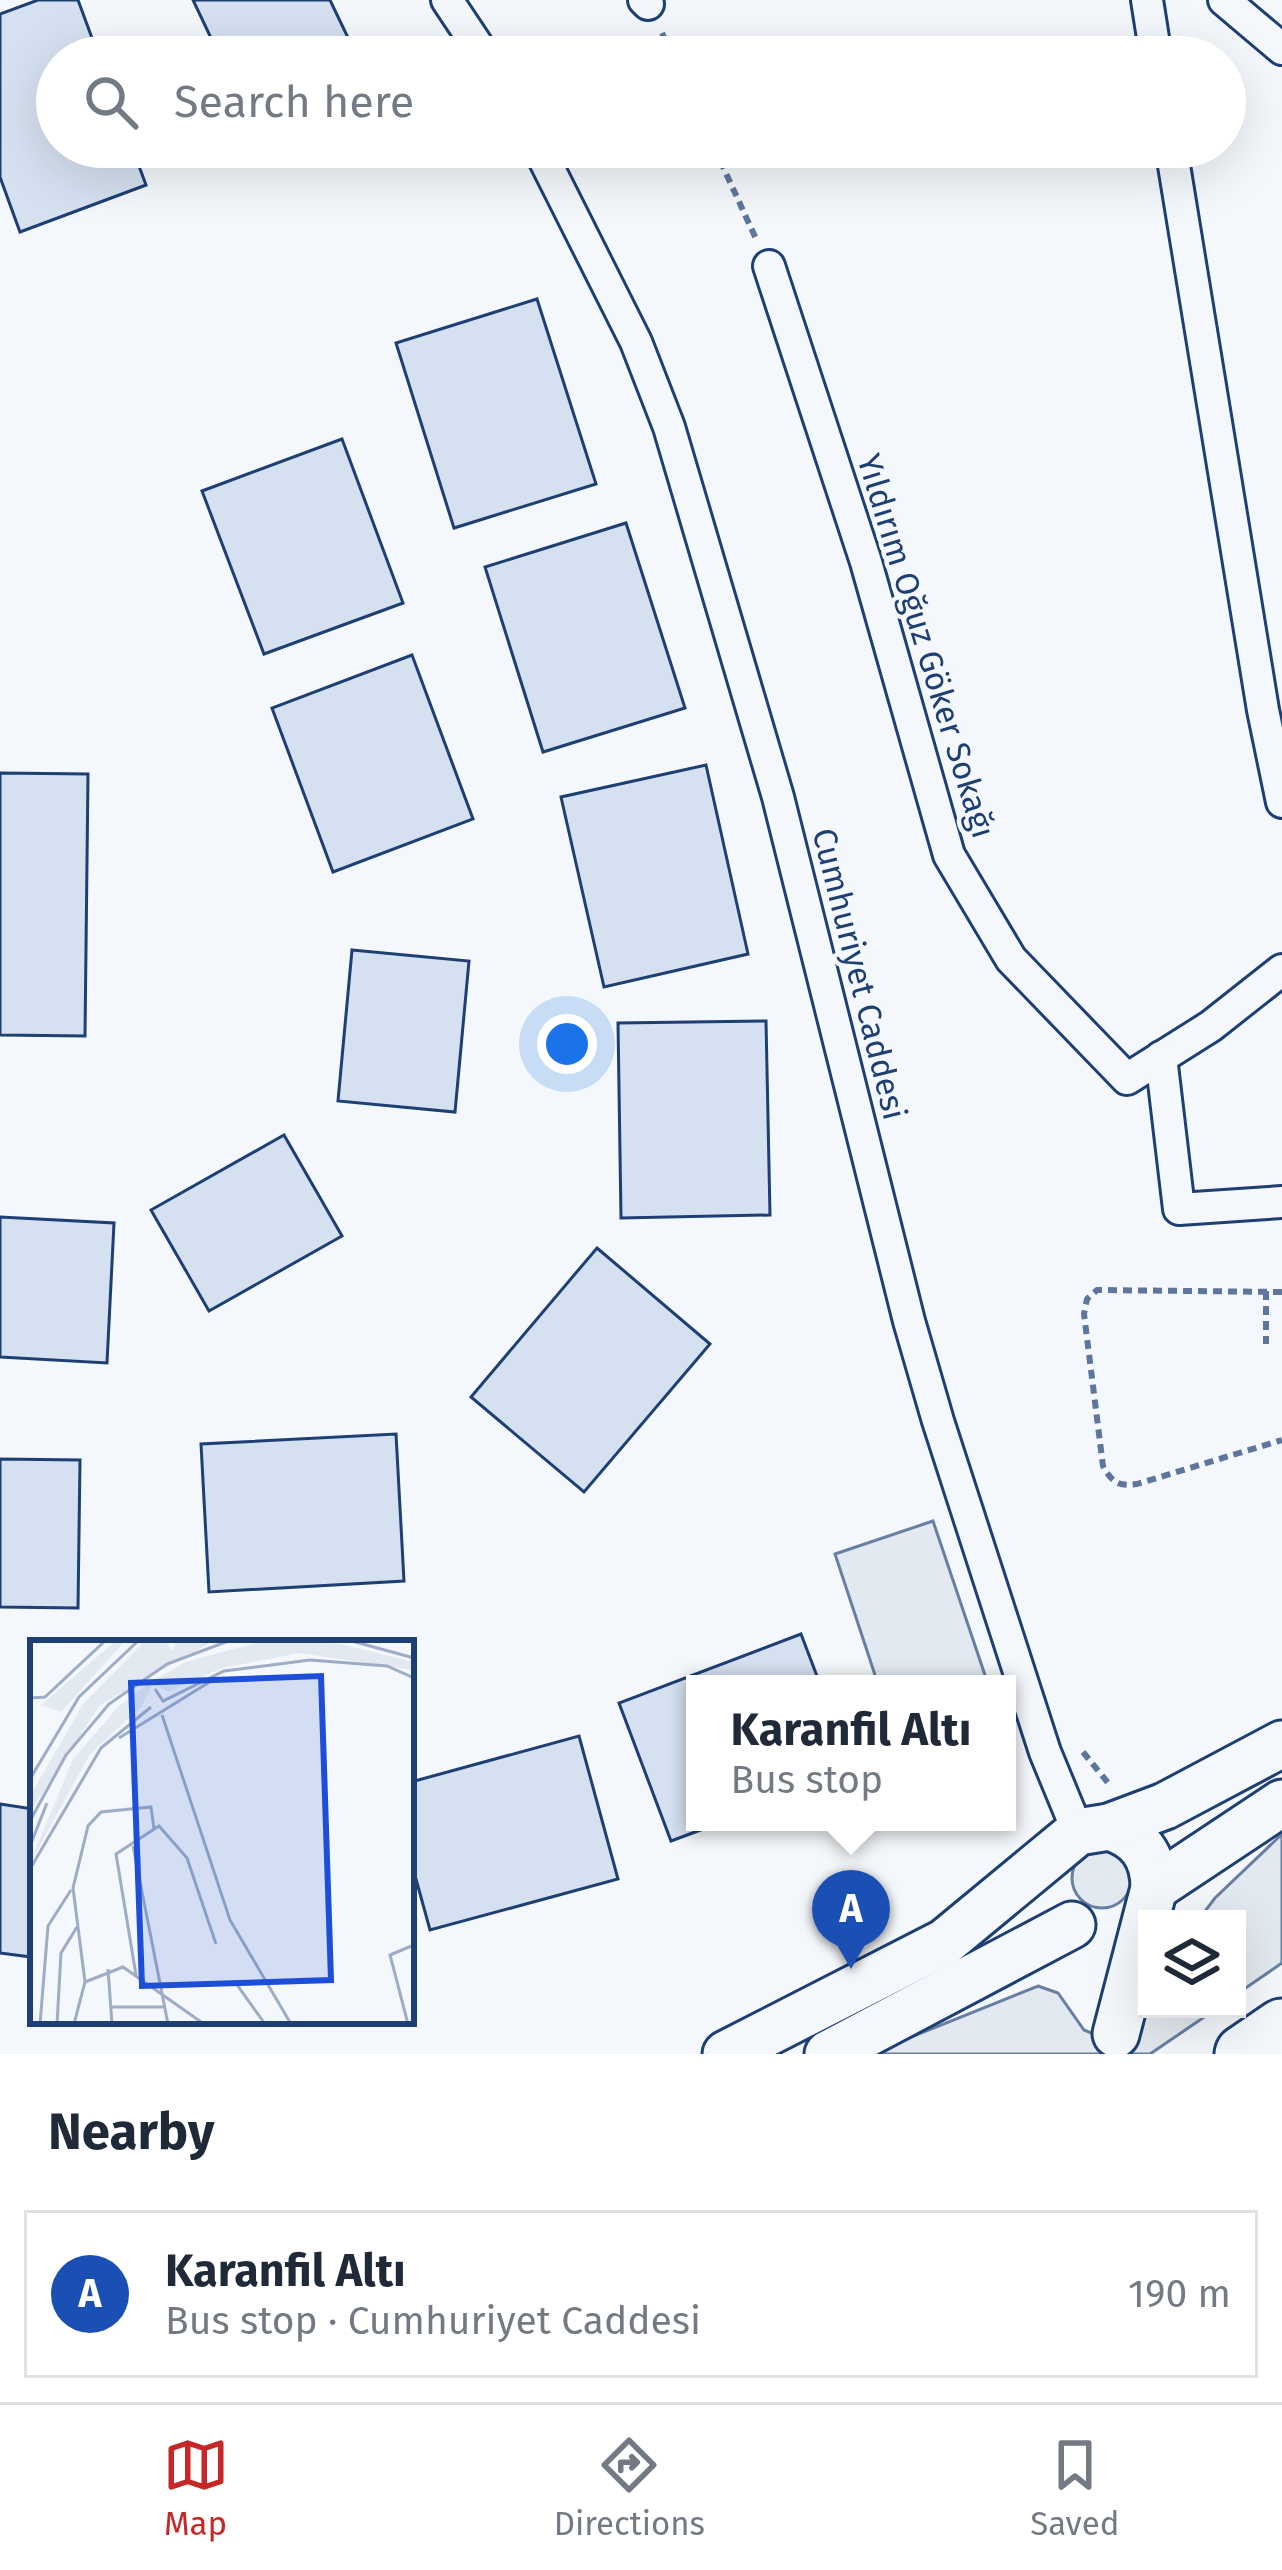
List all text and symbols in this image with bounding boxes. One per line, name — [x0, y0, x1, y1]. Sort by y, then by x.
search box — [36, 36, 1246, 168]
icon: search — [78, 69, 144, 135]
text: Search here — [174, 75, 414, 129]
street label: Yıldırım Oğuz Göker Sokağı — [848, 449, 1004, 843]
street label: Cumhuriyet Caddesi — [803, 824, 915, 1124]
your location — [537, 1014, 597, 1074]
inset map — [30, 1640, 414, 2024]
popup — [686, 1675, 1016, 1831]
text: Karanfil Altı — [731, 1703, 971, 1757]
text: Bus stop — [731, 1757, 883, 1803]
pin: A — [812, 1870, 890, 1969]
map controls — [1138, 1910, 1246, 2018]
button: layers — [1138, 1910, 1246, 2018]
text: Nearby — [48, 2101, 214, 2163]
text: Karanfil Altı — [165, 2244, 406, 2298]
text: A — [78, 2271, 102, 2317]
text: 190 m — [1128, 2271, 1231, 2317]
text: Bus stop · Cumhuriyet Caddesi — [165, 2298, 701, 2344]
tab: Map — [163, 2432, 229, 2544]
tab: Directions — [554, 2432, 705, 2544]
tab: Saved — [1030, 2432, 1119, 2544]

